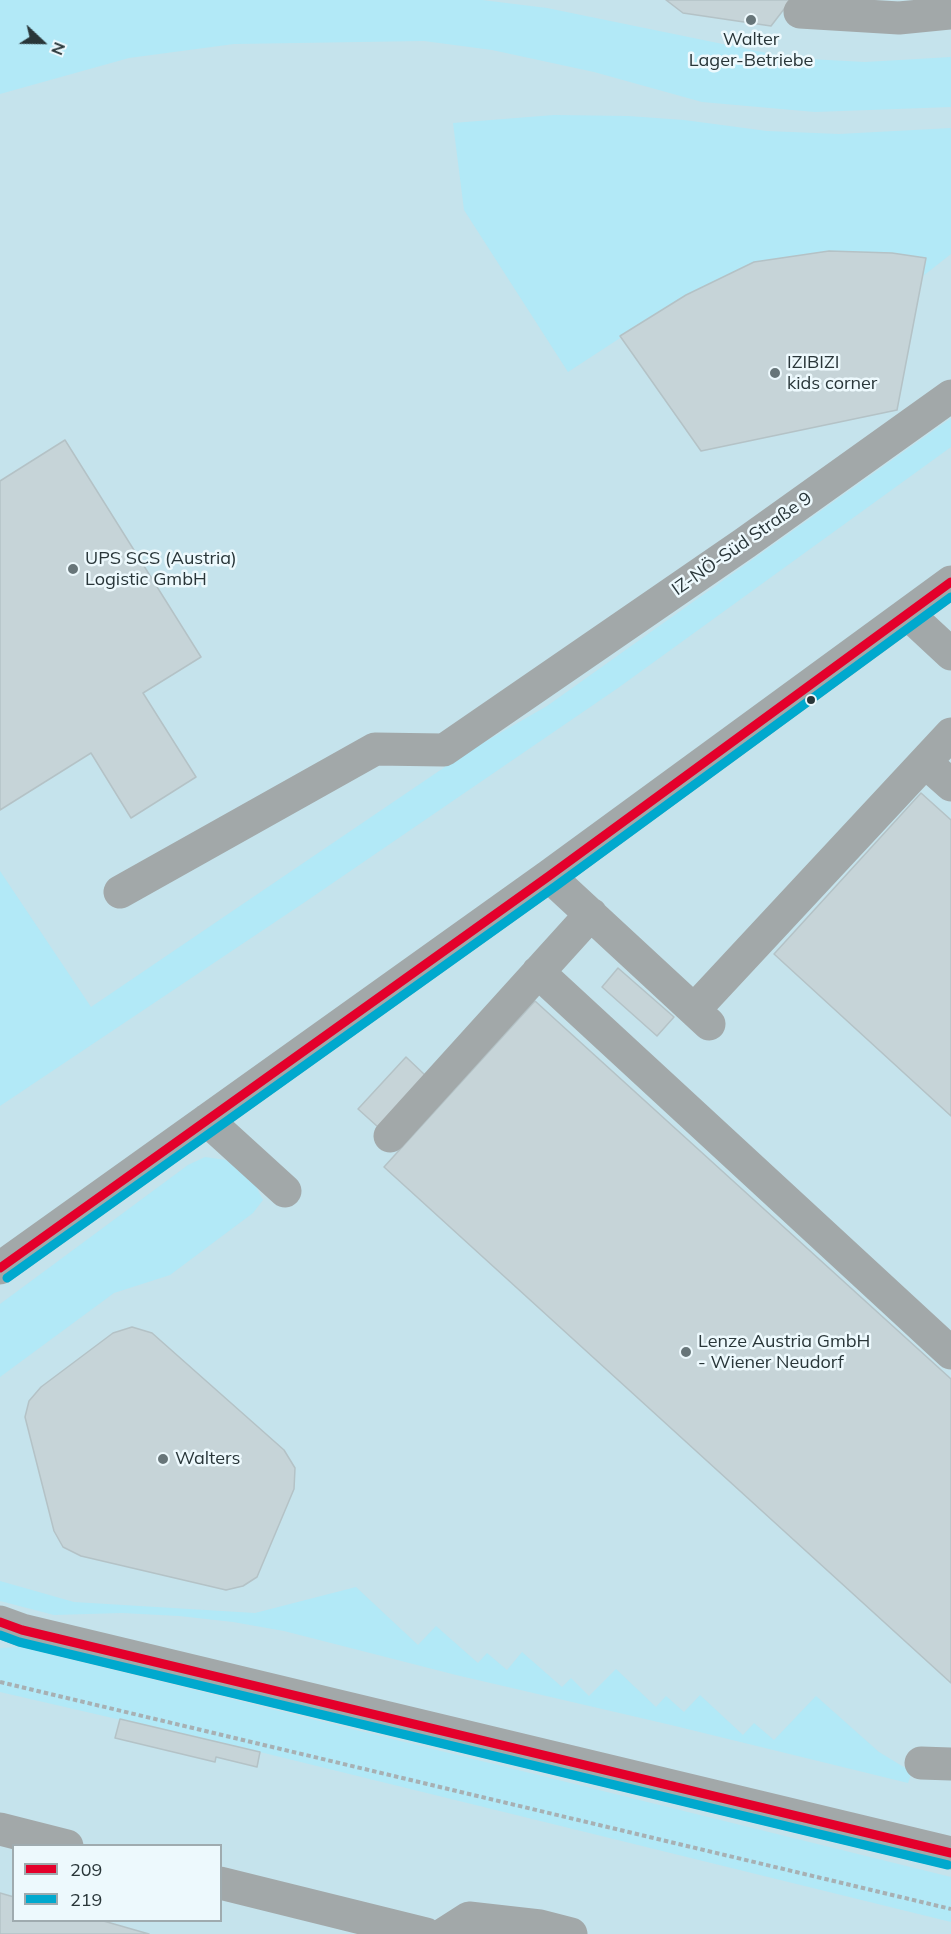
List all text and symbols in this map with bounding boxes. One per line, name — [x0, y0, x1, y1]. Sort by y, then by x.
north arrow — [12, 12, 72, 72]
marker: Walter Lager-Betriebe — [744, 13, 758, 27]
place label: Walter Lager-Betriebe — [689, 29, 813, 72]
text: N — [47, 39, 70, 58]
place label: IZIBIZI kids corner — [787, 352, 877, 394]
marker: IZIBIZI kids corner — [768, 366, 782, 380]
street label: IZ-NÖ-Süd Straße 9 — [668, 488, 816, 600]
place label: UPS SCS (Austria) Logistic GmbH — [85, 548, 237, 590]
marker: UPS SCS (Austria) Logistic GmbH — [66, 562, 80, 576]
unlabelled marker — [805, 694, 817, 706]
place label: Lenze Austria GmbH - Wiener Neudorf — [698, 1331, 870, 1374]
marker: Lenze Austria GmbH - Wiener Neudorf — [679, 1345, 693, 1359]
place label: Walters — [175, 1448, 240, 1470]
marker: Walters — [156, 1452, 170, 1466]
legend — [12, 1844, 222, 1922]
text: 209 — [70, 1858, 102, 1881]
text: 219 — [70, 1888, 102, 1911]

